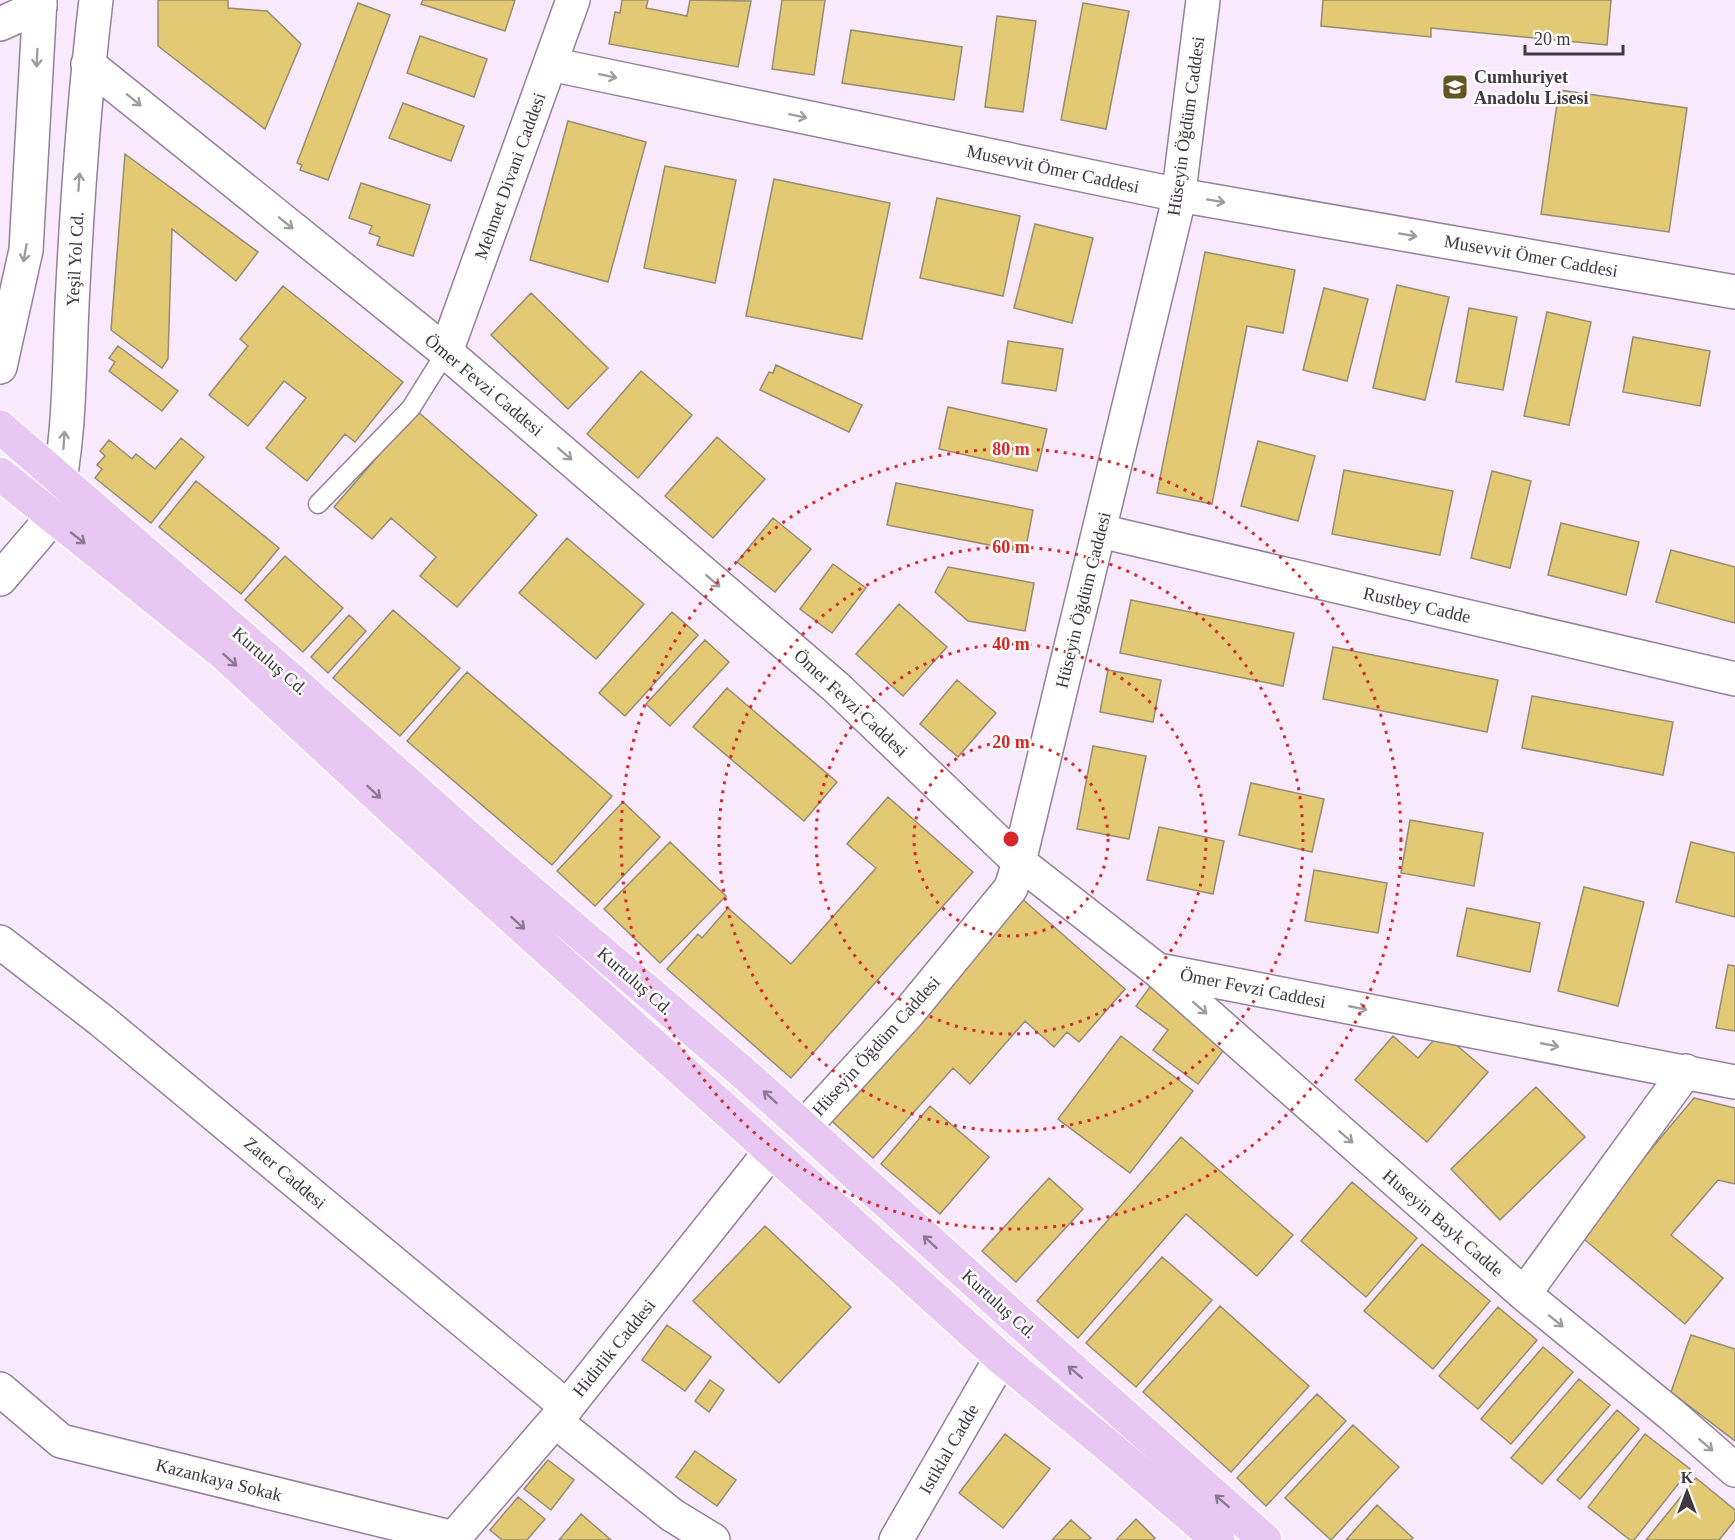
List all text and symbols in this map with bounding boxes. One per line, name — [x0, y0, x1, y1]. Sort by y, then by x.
scale bar — [1525, 18, 1622, 56]
text: 20 m — [1534, 29, 1571, 49]
street label: Hüseyin Öğdüm Caddesi — [1164, 35, 1208, 217]
one-way arrow — [31, 48, 42, 68]
place label: Cumhuriyet Anadolu Lisesi — [1474, 67, 1589, 108]
one-way arrow — [598, 70, 617, 82]
school or university icon: Cumhuriyet Anadolu Lisesi — [1440, 72, 1470, 102]
street label: Mehmet Divani Caddesi — [471, 90, 549, 262]
one-way arrow — [126, 94, 142, 107]
one-way arrow — [789, 110, 808, 122]
street label: Musevvit Ömer Caddesi — [965, 141, 1141, 197]
one-way arrow — [74, 173, 85, 192]
one-way arrow — [1205, 196, 1225, 207]
street label: Yeşil Yol Cd. — [63, 211, 87, 307]
one-way arrow — [278, 216, 294, 229]
one-way arrow — [1397, 230, 1417, 241]
street label: Musevvit Ömer Caddesi — [1443, 231, 1619, 281]
one-way arrow — [19, 243, 30, 262]
street label: Ömer Fevzi Caddesi — [421, 330, 547, 440]
one-way arrow — [59, 430, 70, 450]
text: 80 m — [992, 439, 1030, 459]
one-way arrow — [557, 447, 572, 461]
street label: Hüseyin Öğdüm Caddesi — [1051, 510, 1115, 690]
one-way arrow — [69, 531, 85, 544]
text: 60 m — [992, 537, 1030, 557]
one-way arrow — [705, 574, 720, 588]
street label: Rustbey Cadde — [1361, 583, 1473, 627]
street label: Kurtuluş Cd. — [228, 623, 312, 699]
text: 40 m — [992, 634, 1030, 654]
street label: Ömer Fevzi Caddesi — [790, 645, 912, 761]
one-way arrow — [222, 653, 237, 667]
text: 20 m — [992, 732, 1030, 752]
one-way arrow — [366, 785, 381, 799]
centre of rings — [1001, 829, 1021, 849]
one-way arrow — [510, 916, 525, 930]
street label: Kurtuluş Cd. — [593, 943, 677, 1019]
street label: Ömer Fevzi Caddesi — [1178, 964, 1328, 1012]
street label: Hüseyin Öğdüm Caddesi — [808, 972, 944, 1120]
one-way arrow — [1192, 1001, 1207, 1015]
one-way arrow — [1348, 1003, 1367, 1014]
one-way arrow — [1539, 1039, 1559, 1050]
one-way arrow — [763, 1090, 778, 1104]
one-way arrow — [1338, 1130, 1353, 1144]
street label: Zater Caddesi — [240, 1133, 330, 1213]
street label: Huseyin Bayk Cadde — [1379, 1165, 1507, 1281]
one-way arrow — [923, 1235, 938, 1249]
street label: Kurtuluş Cd. — [958, 1265, 1040, 1343]
street label: Hidirlik Caddesi — [569, 1295, 659, 1401]
one-way arrow — [1548, 1314, 1564, 1327]
one-way arrow — [1068, 1365, 1083, 1379]
street label: Istiklal Cadde — [915, 1400, 983, 1498]
one-way arrow — [1699, 1438, 1714, 1452]
street label: Kazankaya Sokak — [154, 1455, 284, 1505]
north arrow — [1657, 1462, 1717, 1522]
text: K — [1681, 1469, 1694, 1486]
one-way arrow — [1214, 1494, 1229, 1508]

